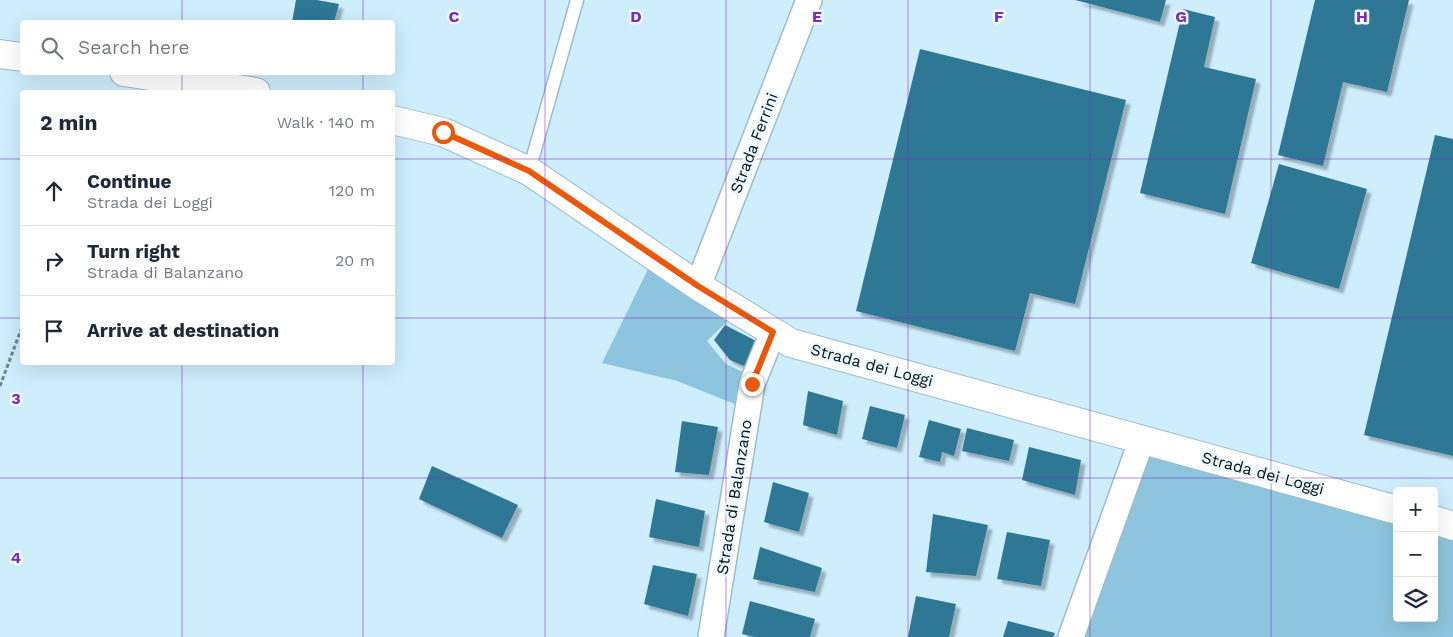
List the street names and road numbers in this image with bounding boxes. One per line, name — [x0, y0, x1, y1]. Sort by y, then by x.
street label: Strada Ferrini — [726, 90, 782, 196]
street label: Strada dei Loggi — [809, 340, 935, 390]
street label: Strada di Balanzano — [712, 418, 756, 576]
street label: Strada dei Loggi — [1200, 448, 1326, 498]

